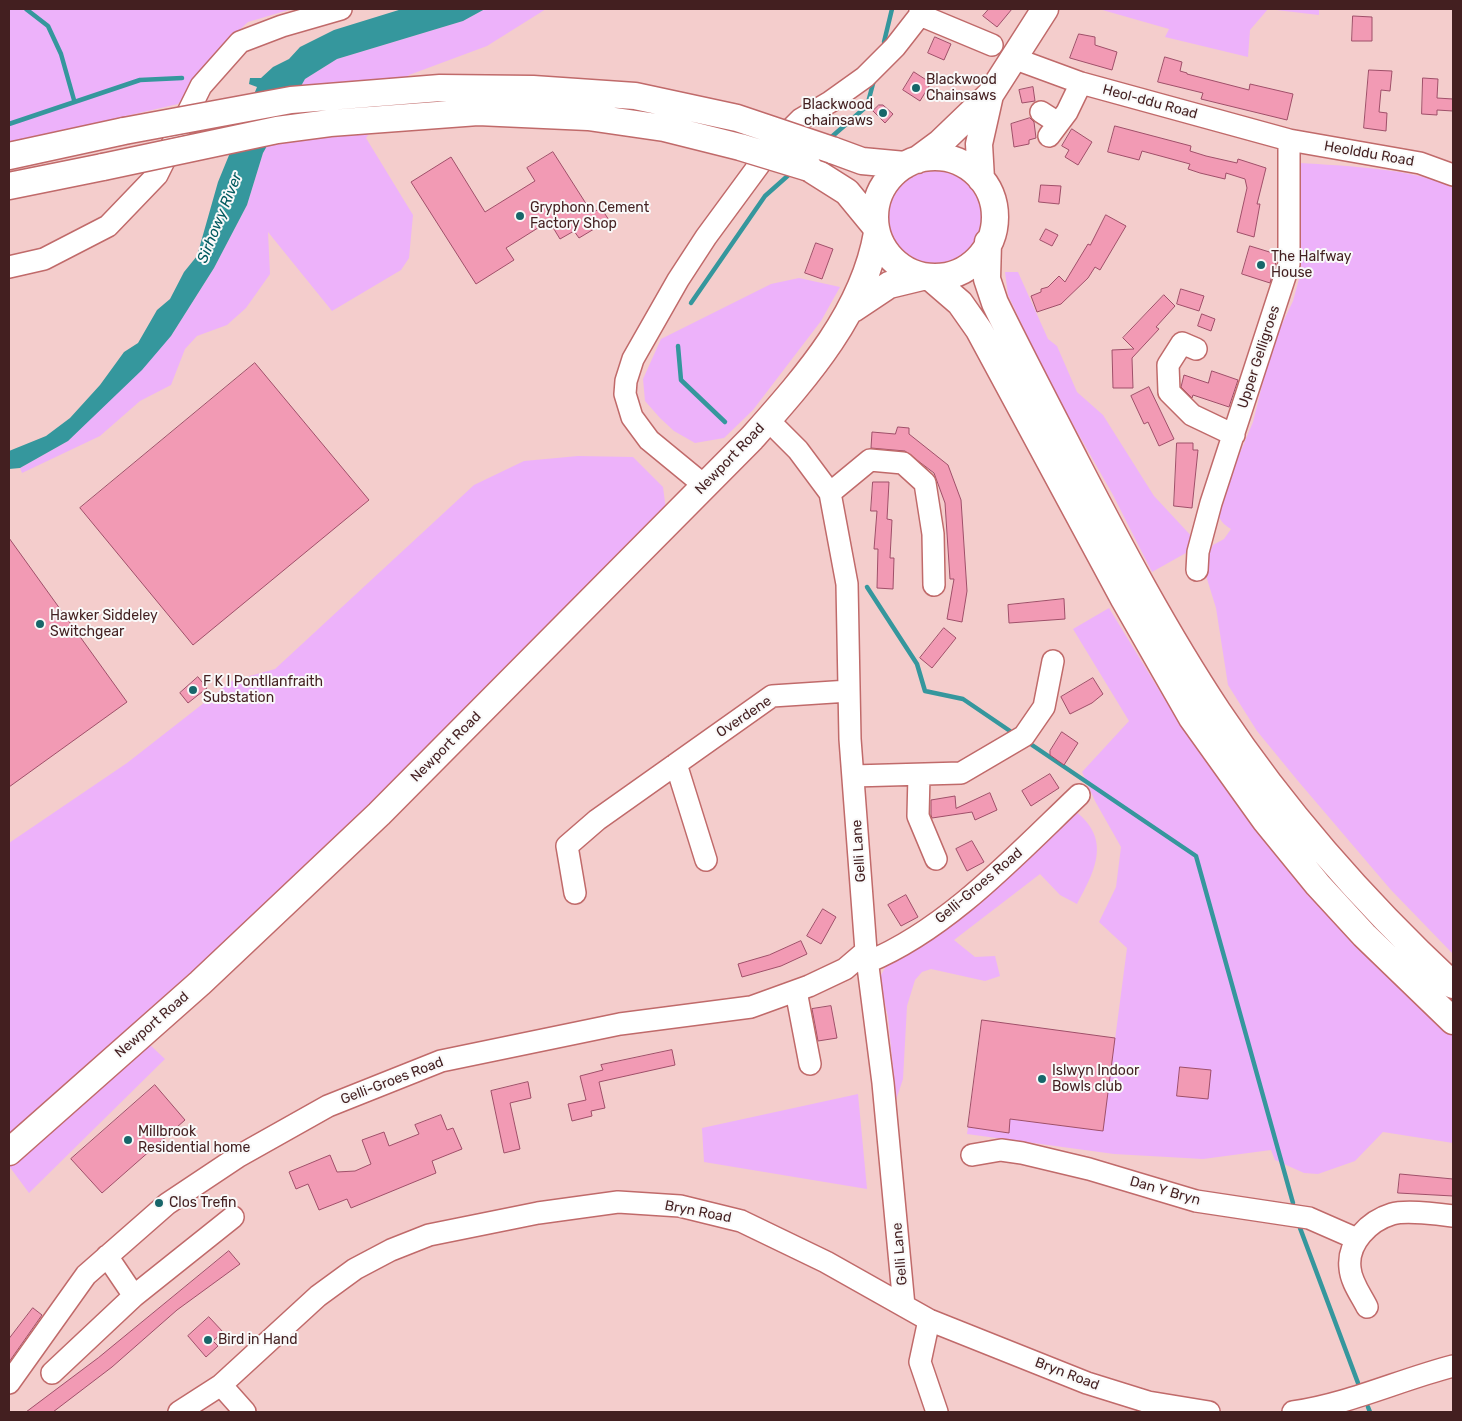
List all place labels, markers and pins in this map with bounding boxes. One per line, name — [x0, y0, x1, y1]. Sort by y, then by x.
place label: Blackwood Chainsaws — [926, 72, 997, 104]
marker: Blackwood Chainsaws — [910, 82, 922, 94]
place label: Blackwood chainsaws — [802, 97, 873, 130]
marker: Blackwood chainsaws — [877, 107, 889, 119]
place label: Gryphonn Cement Factory Shop — [530, 200, 649, 232]
marker: Gryphonn Cement Factory Shop — [514, 210, 526, 222]
place label: The Halfway House — [1271, 249, 1351, 282]
marker: The Halfway House — [1255, 259, 1267, 271]
place label: Hawker Siddeley Switchgear — [50, 608, 158, 640]
marker: Hawker Siddeley Switchgear — [34, 618, 46, 630]
place label: F K I Pontllanfraith Substation — [203, 674, 323, 706]
marker: F K I Pontllanfraith Substation — [187, 684, 199, 696]
place label: Islwyn Indoor Bowls club — [1052, 1063, 1139, 1096]
marker: Islwyn Indoor Bowls club — [1036, 1073, 1048, 1085]
place label: Millbrook Residential home — [138, 1124, 250, 1156]
marker: Millbrook Residential home — [122, 1134, 134, 1146]
place label: Clos Trefin — [169, 1195, 236, 1211]
marker: Clos Trefin — [153, 1197, 165, 1209]
place label: Bird in Hand — [218, 1332, 298, 1348]
marker: Bird in Hand — [202, 1334, 214, 1346]

